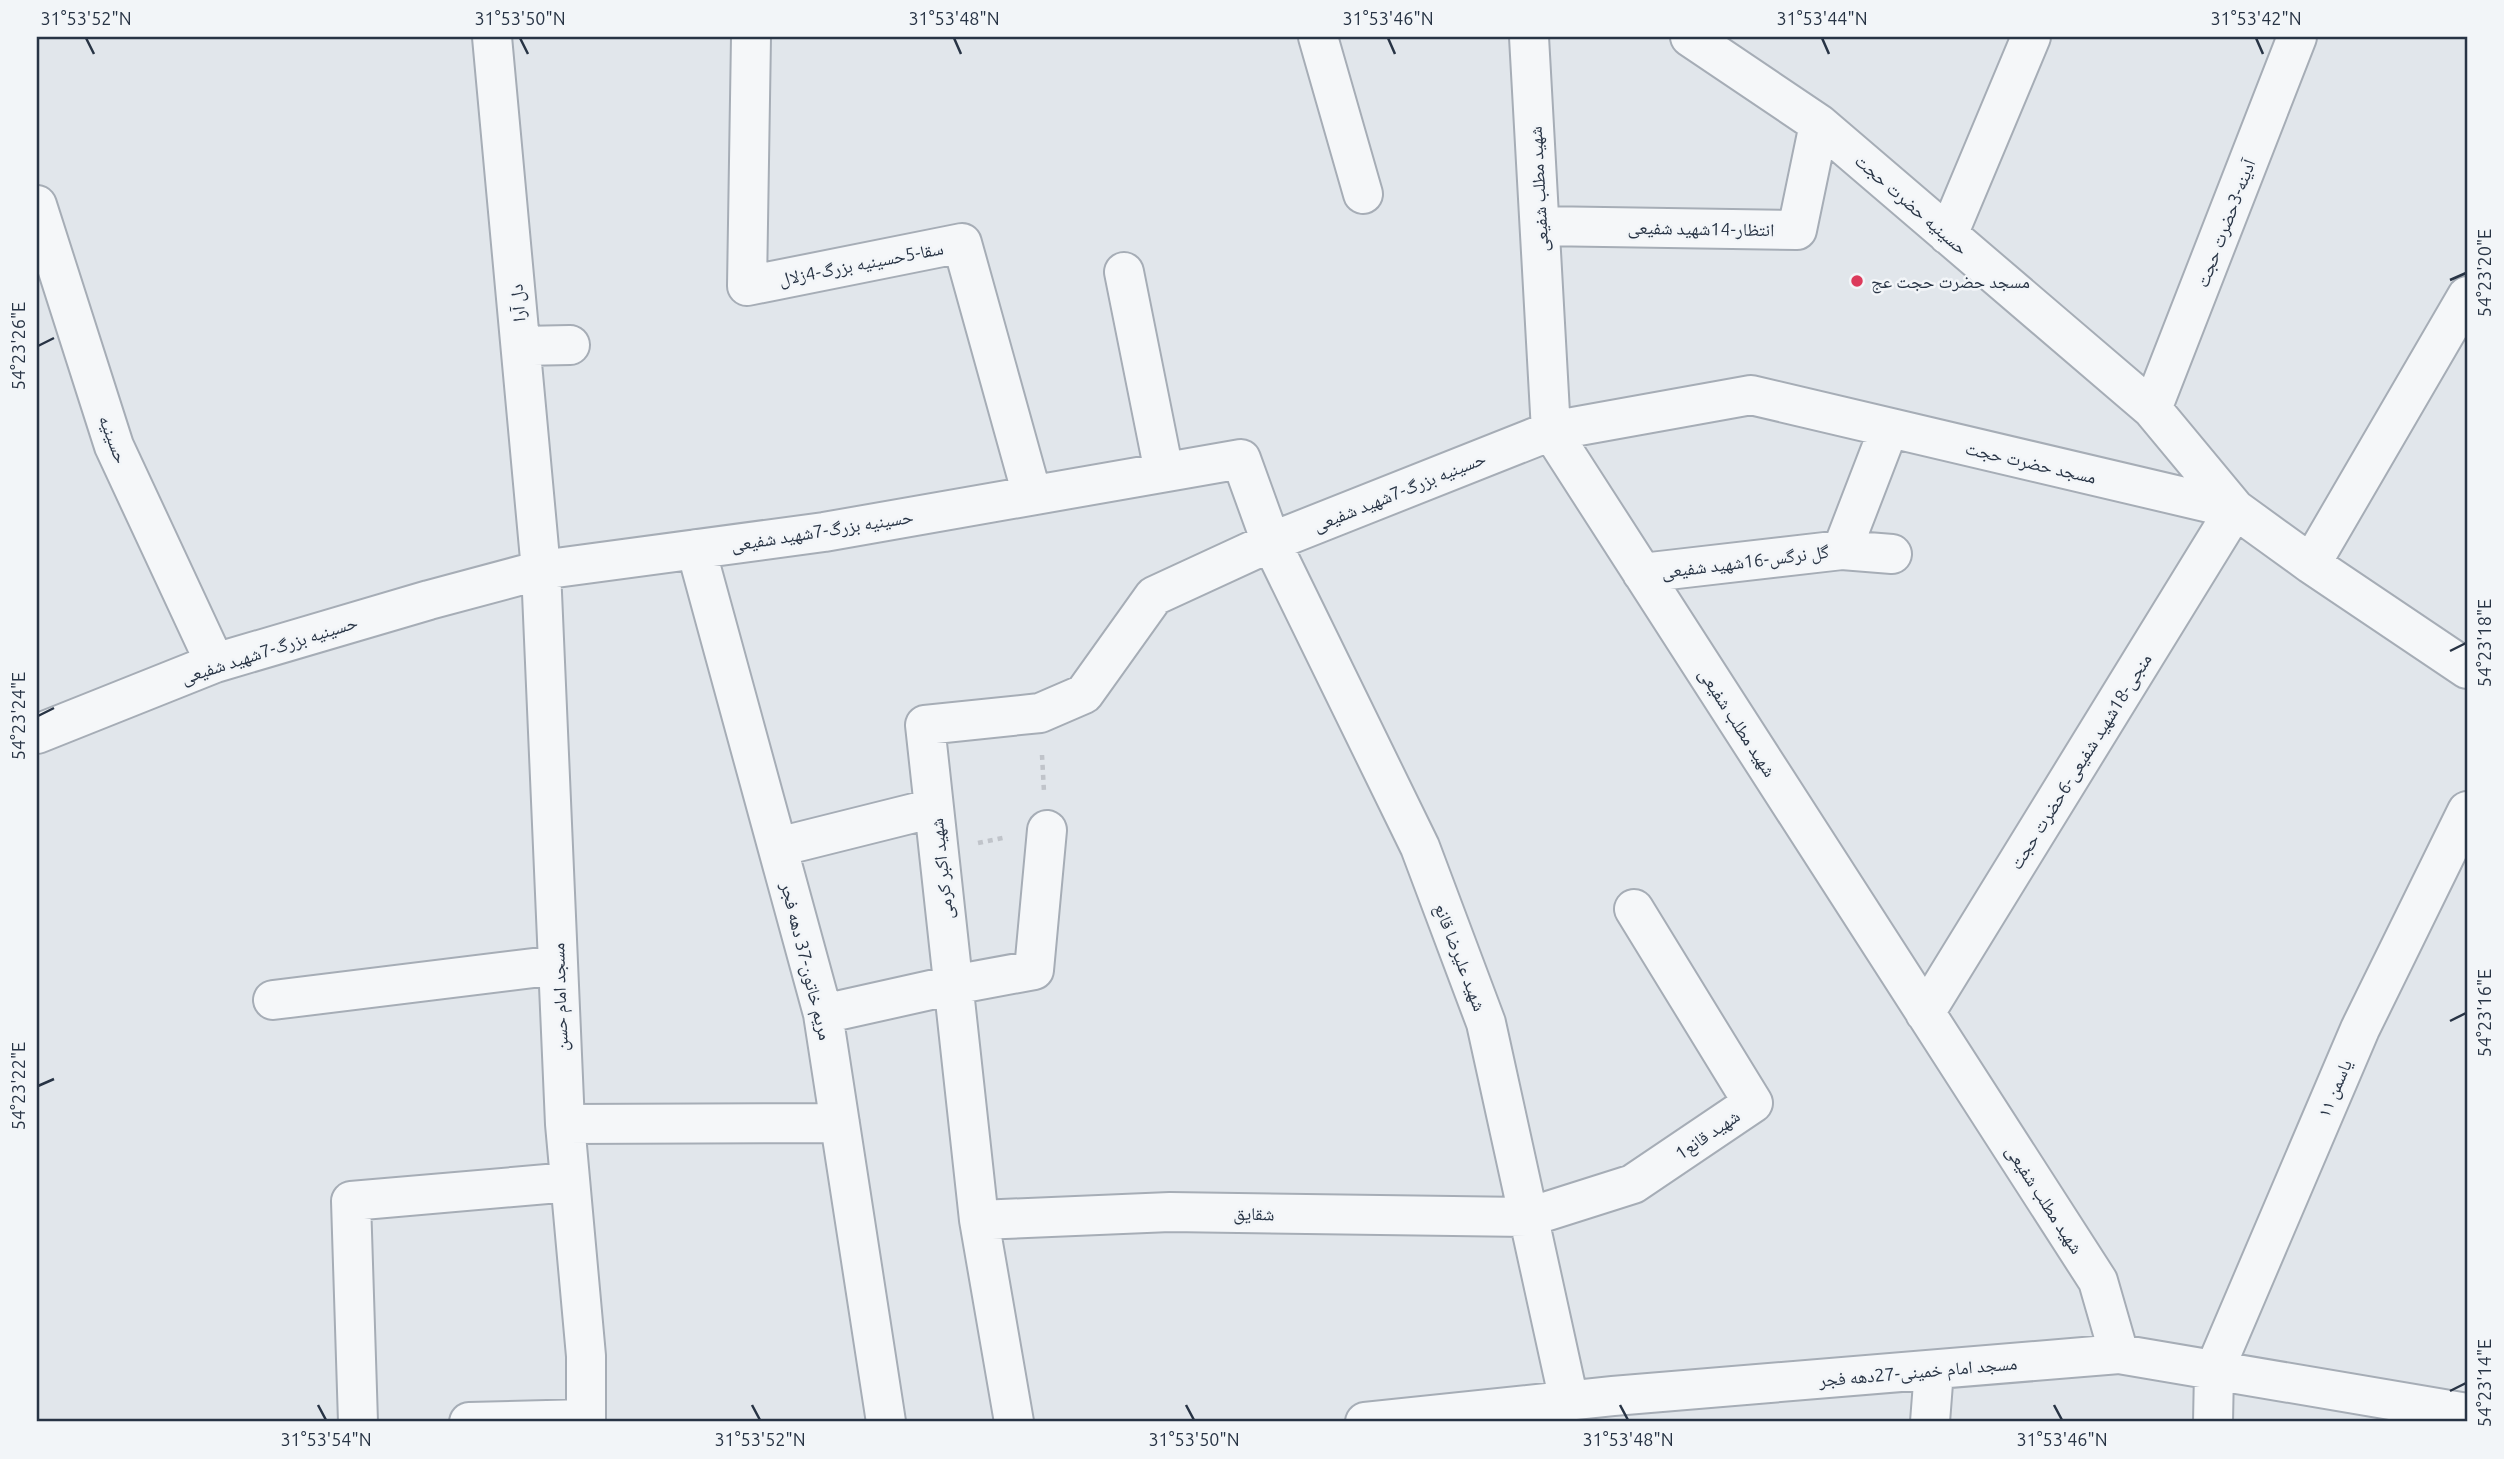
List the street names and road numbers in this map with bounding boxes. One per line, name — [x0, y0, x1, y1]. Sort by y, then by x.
street label: شهید مطلب شفیعی — [1525, 126, 1553, 252]
street label: حسینیه حضرت حجت — [1851, 150, 1972, 259]
street label: آدینه-3حضرت حجت — [2191, 156, 2260, 290]
street label: انتظار-14شهید شفیعی — [1627, 217, 1775, 241]
street label: سقا-5حسینیه بزرگ-4زلال — [777, 237, 945, 291]
street label: دل آرا — [505, 283, 531, 323]
street label: حسینیه — [95, 412, 132, 466]
street label: مسجد حضرت حجت — [1963, 437, 2098, 488]
street label: حسینیه بزرگ-7شهید شفیعی — [1310, 447, 1489, 537]
street label: حسینیه بزرگ-7شهید شفیعی — [729, 506, 915, 556]
street label: گل نرگس-16شهید شفیعی — [1660, 541, 1831, 583]
street label: حسینیه بزرگ-7شهید شفیعی — [178, 611, 360, 689]
street label: منجی-18شهید شفیعی-6حضرت حجت — [2005, 649, 2157, 874]
street label: شهید مطلب شفیعی — [1694, 664, 1781, 781]
street label: شهید اکبر کرمی — [926, 817, 958, 921]
street label: مریم خاتون-37 دهه فجر — [775, 879, 836, 1043]
street label: شهید علیرضا قانع — [1429, 900, 1491, 1015]
street label: مسجد امام حسن — [547, 942, 574, 1052]
street label: یاسمن ۱۱ — [2313, 1056, 2357, 1121]
street label: 1شهید قانع — [1671, 1105, 1745, 1165]
street label: شهید مطلب شفیعی — [2001, 1141, 2088, 1258]
street label: شقایق — [1233, 1203, 1275, 1225]
street label: مسجد امام خمینی-27دهه فجر — [1817, 1352, 2018, 1393]

